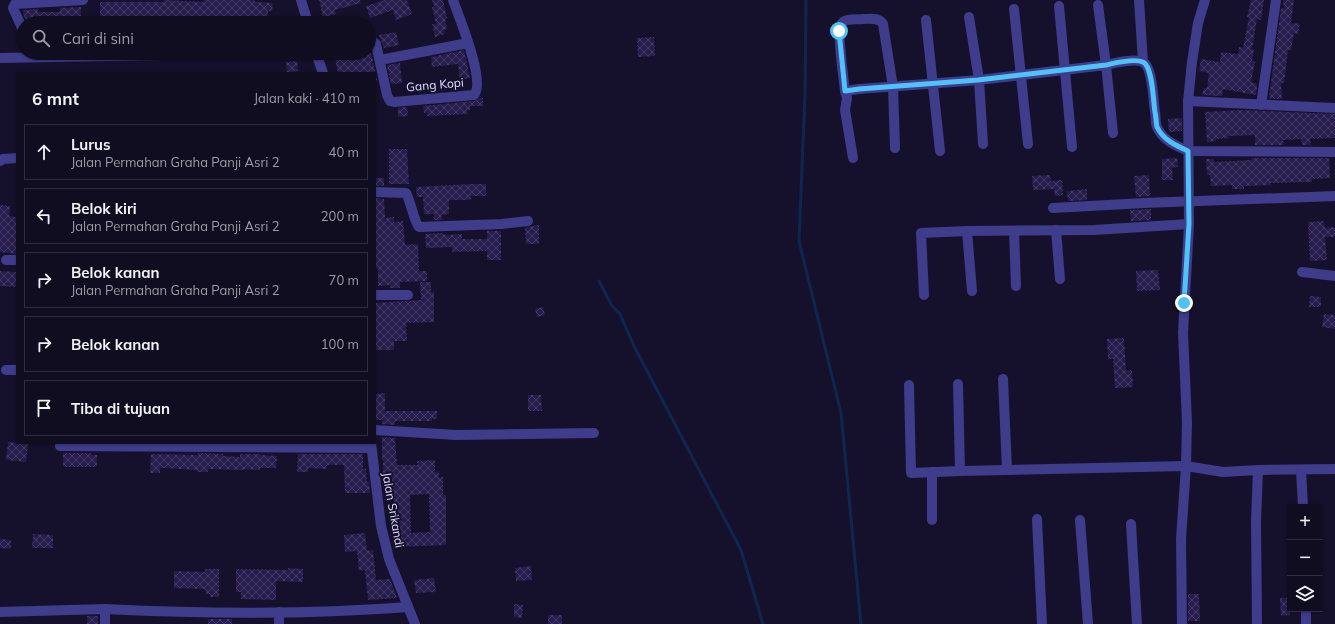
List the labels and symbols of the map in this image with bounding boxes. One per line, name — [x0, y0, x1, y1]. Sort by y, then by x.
route start — [830, 22, 848, 40]
street label: Gang Kopi — [406, 75, 465, 94]
route end — [1175, 294, 1193, 312]
street label: Jalan Srikandi — [379, 471, 408, 549]

